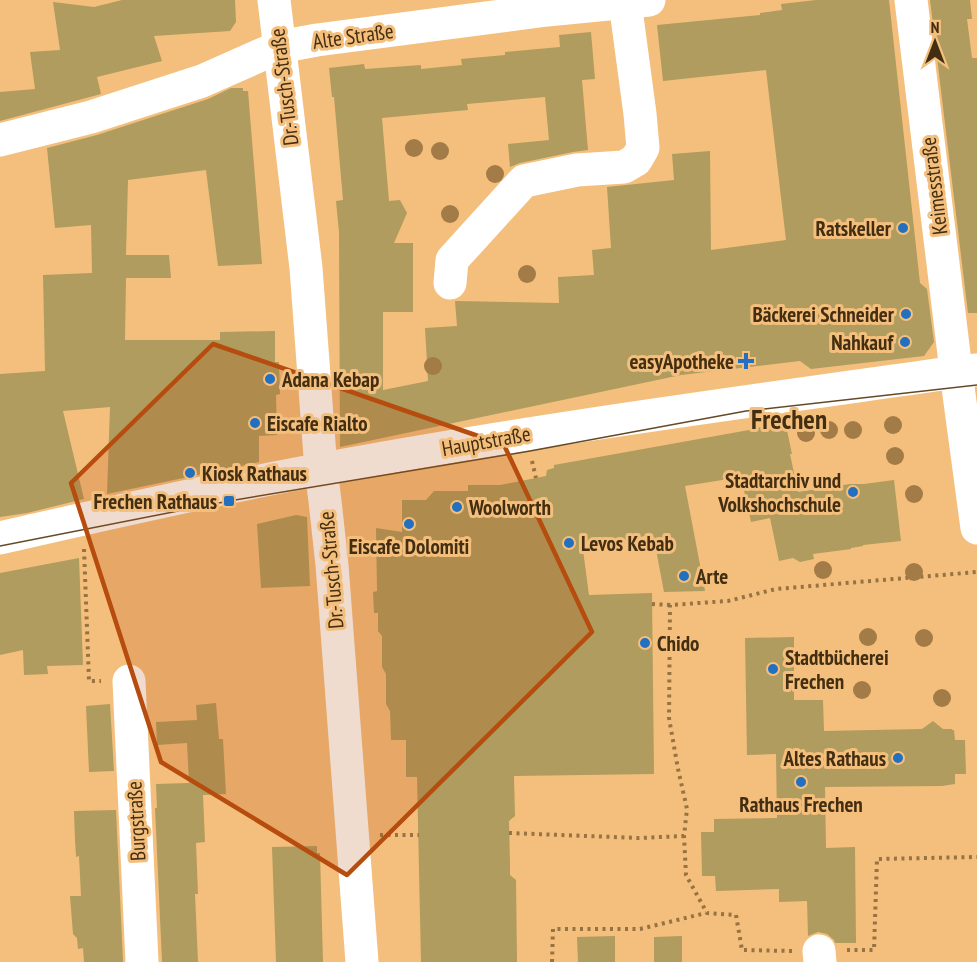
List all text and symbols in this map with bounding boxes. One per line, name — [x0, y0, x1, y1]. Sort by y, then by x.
north arrow — [905, 12, 965, 72]
street label: Alte Straße — [311, 17, 395, 55]
text: N — [931, 17, 939, 37]
street label: Dr.-Tusch-Straße — [263, 27, 305, 147]
street label: Keimesstraße — [915, 136, 953, 236]
place label: Ratskeller — [816, 215, 892, 242]
marker: Ratskeller — [896, 221, 910, 235]
place label: Bäckerei Schneider — [752, 301, 895, 328]
marker: Bäckerei Schneider — [899, 307, 913, 321]
place label: Nahkauf — [831, 329, 894, 356]
marker: Nahkauf — [898, 335, 912, 349]
place label: easyApotheke — [629, 348, 734, 375]
marker: easyApotheke — [739, 354, 753, 368]
place label: Adana Kebap — [281, 366, 379, 393]
marker: Adana Kebap — [263, 372, 277, 386]
district label: Frechen — [751, 402, 827, 436]
place label: Eiscafe Rialto — [267, 410, 368, 437]
marker: Eiscafe Rialto — [248, 416, 262, 430]
street label: Hauptstraße — [440, 420, 532, 462]
place label: Kiosk Rathaus — [202, 460, 307, 487]
marker: Kiosk Rathaus — [183, 466, 197, 480]
place label: Stadtarchiv und Volkshochschule — [717, 467, 841, 518]
marker: Stadtarchiv und Volkshochschule — [846, 485, 860, 499]
place label: Frechen Rathaus — [93, 488, 217, 515]
marker: Frechen Rathaus — [222, 494, 236, 508]
place label: Woolworth — [468, 494, 551, 521]
marker: Woolworth — [450, 500, 464, 514]
street label: Dr.-Tusch-Straße — [312, 510, 350, 630]
marker: Eiscafe Dolomiti — [402, 517, 416, 531]
place label: Levos Kebab — [581, 530, 674, 557]
place label: Eiscafe Dolomiti — [349, 533, 469, 560]
marker: Levos Kebab — [562, 536, 576, 550]
place label: Arte — [695, 563, 728, 590]
marker: Arte — [677, 569, 691, 583]
place label: Chido — [657, 630, 699, 657]
marker: Chido — [638, 636, 652, 650]
place label: Stadtbücherei Frechen — [785, 644, 889, 695]
marker: Stadtbücherei Frechen — [766, 662, 780, 676]
place label: Altes Rathaus — [782, 745, 886, 772]
marker: Altes Rathaus — [891, 751, 905, 765]
marker: Rathaus Frechen — [794, 775, 808, 789]
street label: Burgstraße — [120, 780, 152, 862]
place label: Rathaus Frechen — [739, 791, 863, 818]

